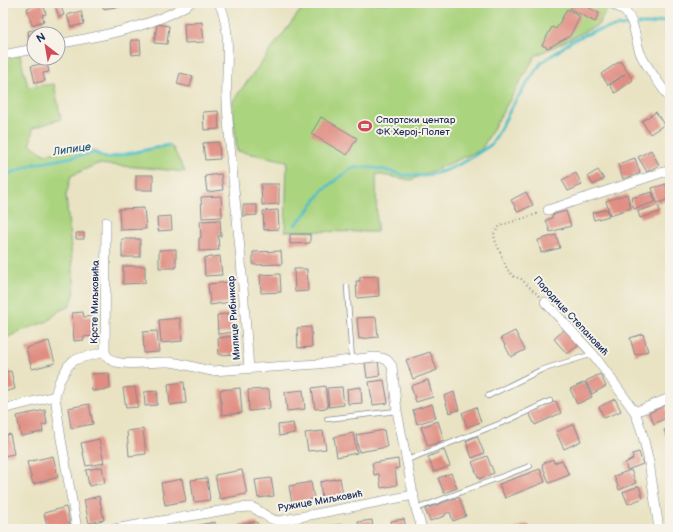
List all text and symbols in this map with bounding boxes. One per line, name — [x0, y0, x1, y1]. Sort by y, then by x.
north arrow — [26, 26, 66, 66]
text: N — [34, 30, 48, 46]
place label: Спортски центар ФК Херој-Полет — [376, 114, 456, 138]
sports icon: Спортски центар ФК Херој-Полет — [357, 118, 373, 134]
water label: Липице — [51, 140, 93, 158]
street label: Крсте Миљковића — [88, 260, 102, 344]
street label: Породице Степановић — [531, 274, 611, 358]
street label: Милице Рибникар — [225, 275, 243, 361]
street label: Ружице Миљковић — [277, 488, 363, 514]

